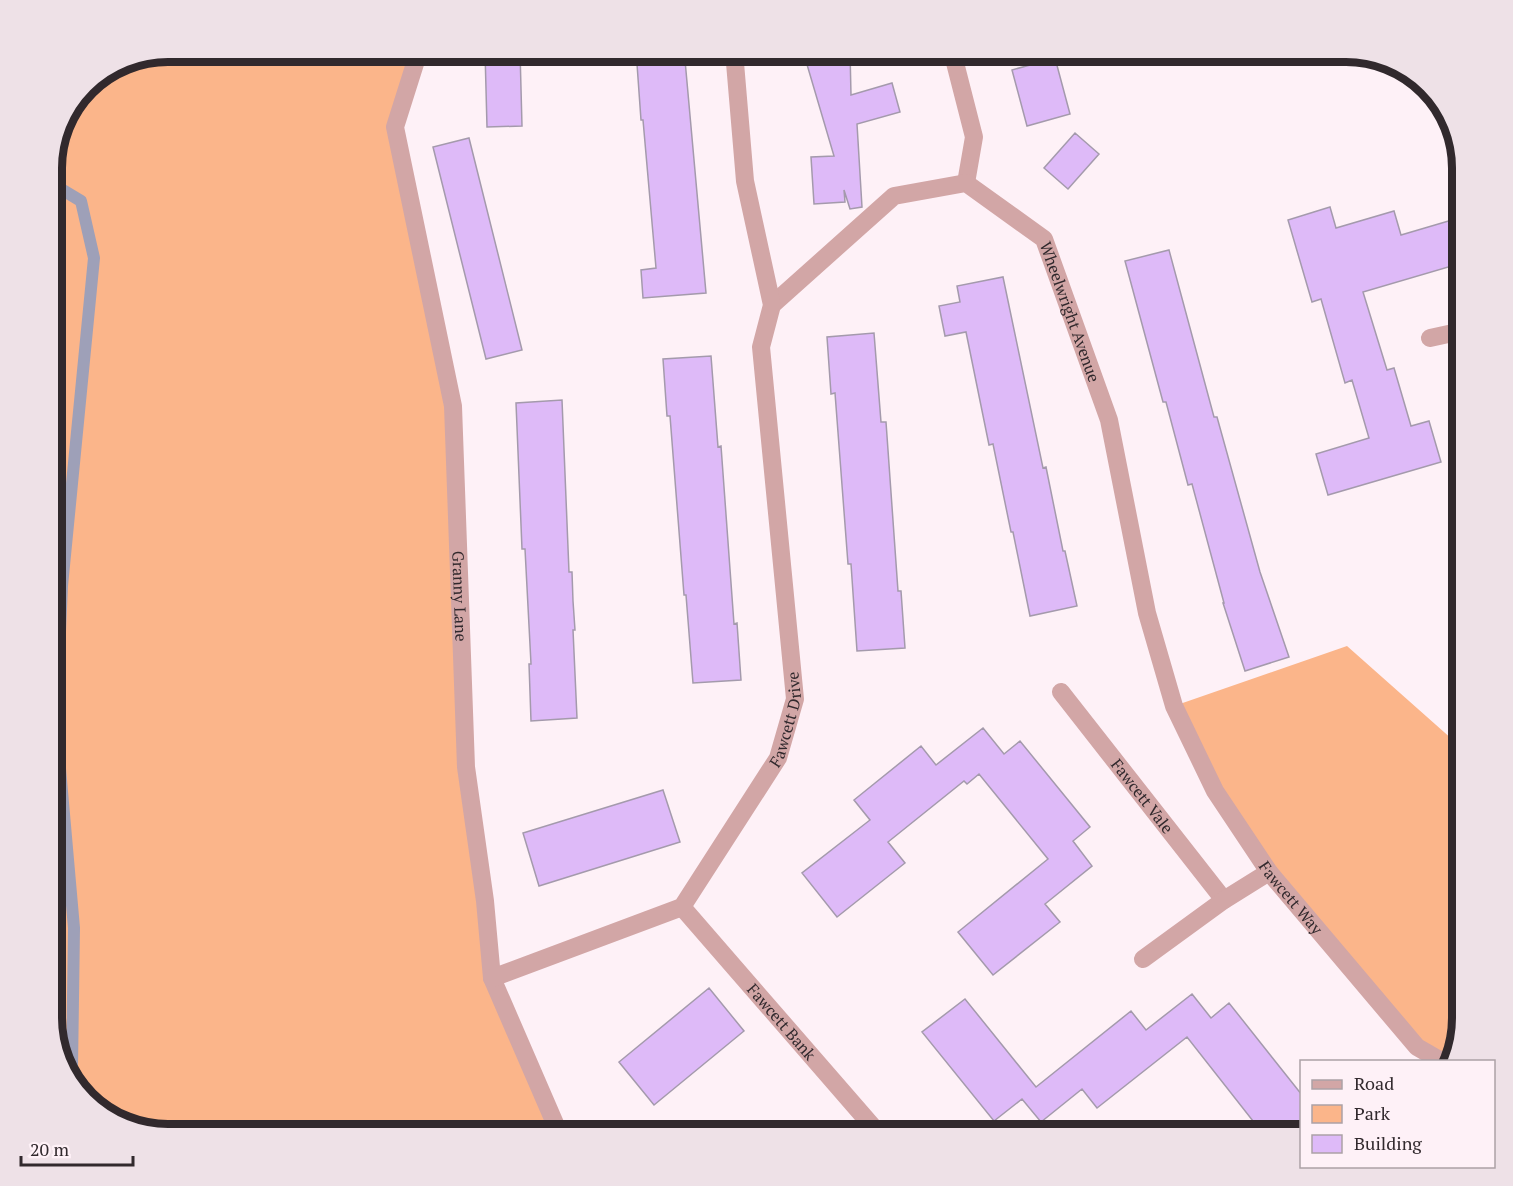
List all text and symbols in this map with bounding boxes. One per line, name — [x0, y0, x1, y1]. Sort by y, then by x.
street label: Wheelwright Avenue — [1035, 238, 1105, 385]
street label: Granny Lane — [447, 550, 472, 642]
street label: Fawcett Drive — [764, 671, 806, 771]
street label: Fawcett Vale — [1106, 754, 1179, 838]
street label: Fawcett Way — [1254, 857, 1329, 940]
street label: Fawcett Bank — [742, 979, 822, 1065]
legend — [1300, 1060, 1495, 1168]
text: Road — [1354, 1071, 1394, 1095]
text: Park — [1354, 1101, 1391, 1125]
scale bar — [21, 1129, 134, 1167]
text: Building — [1354, 1131, 1422, 1155]
text: 20 m — [30, 1137, 70, 1161]

